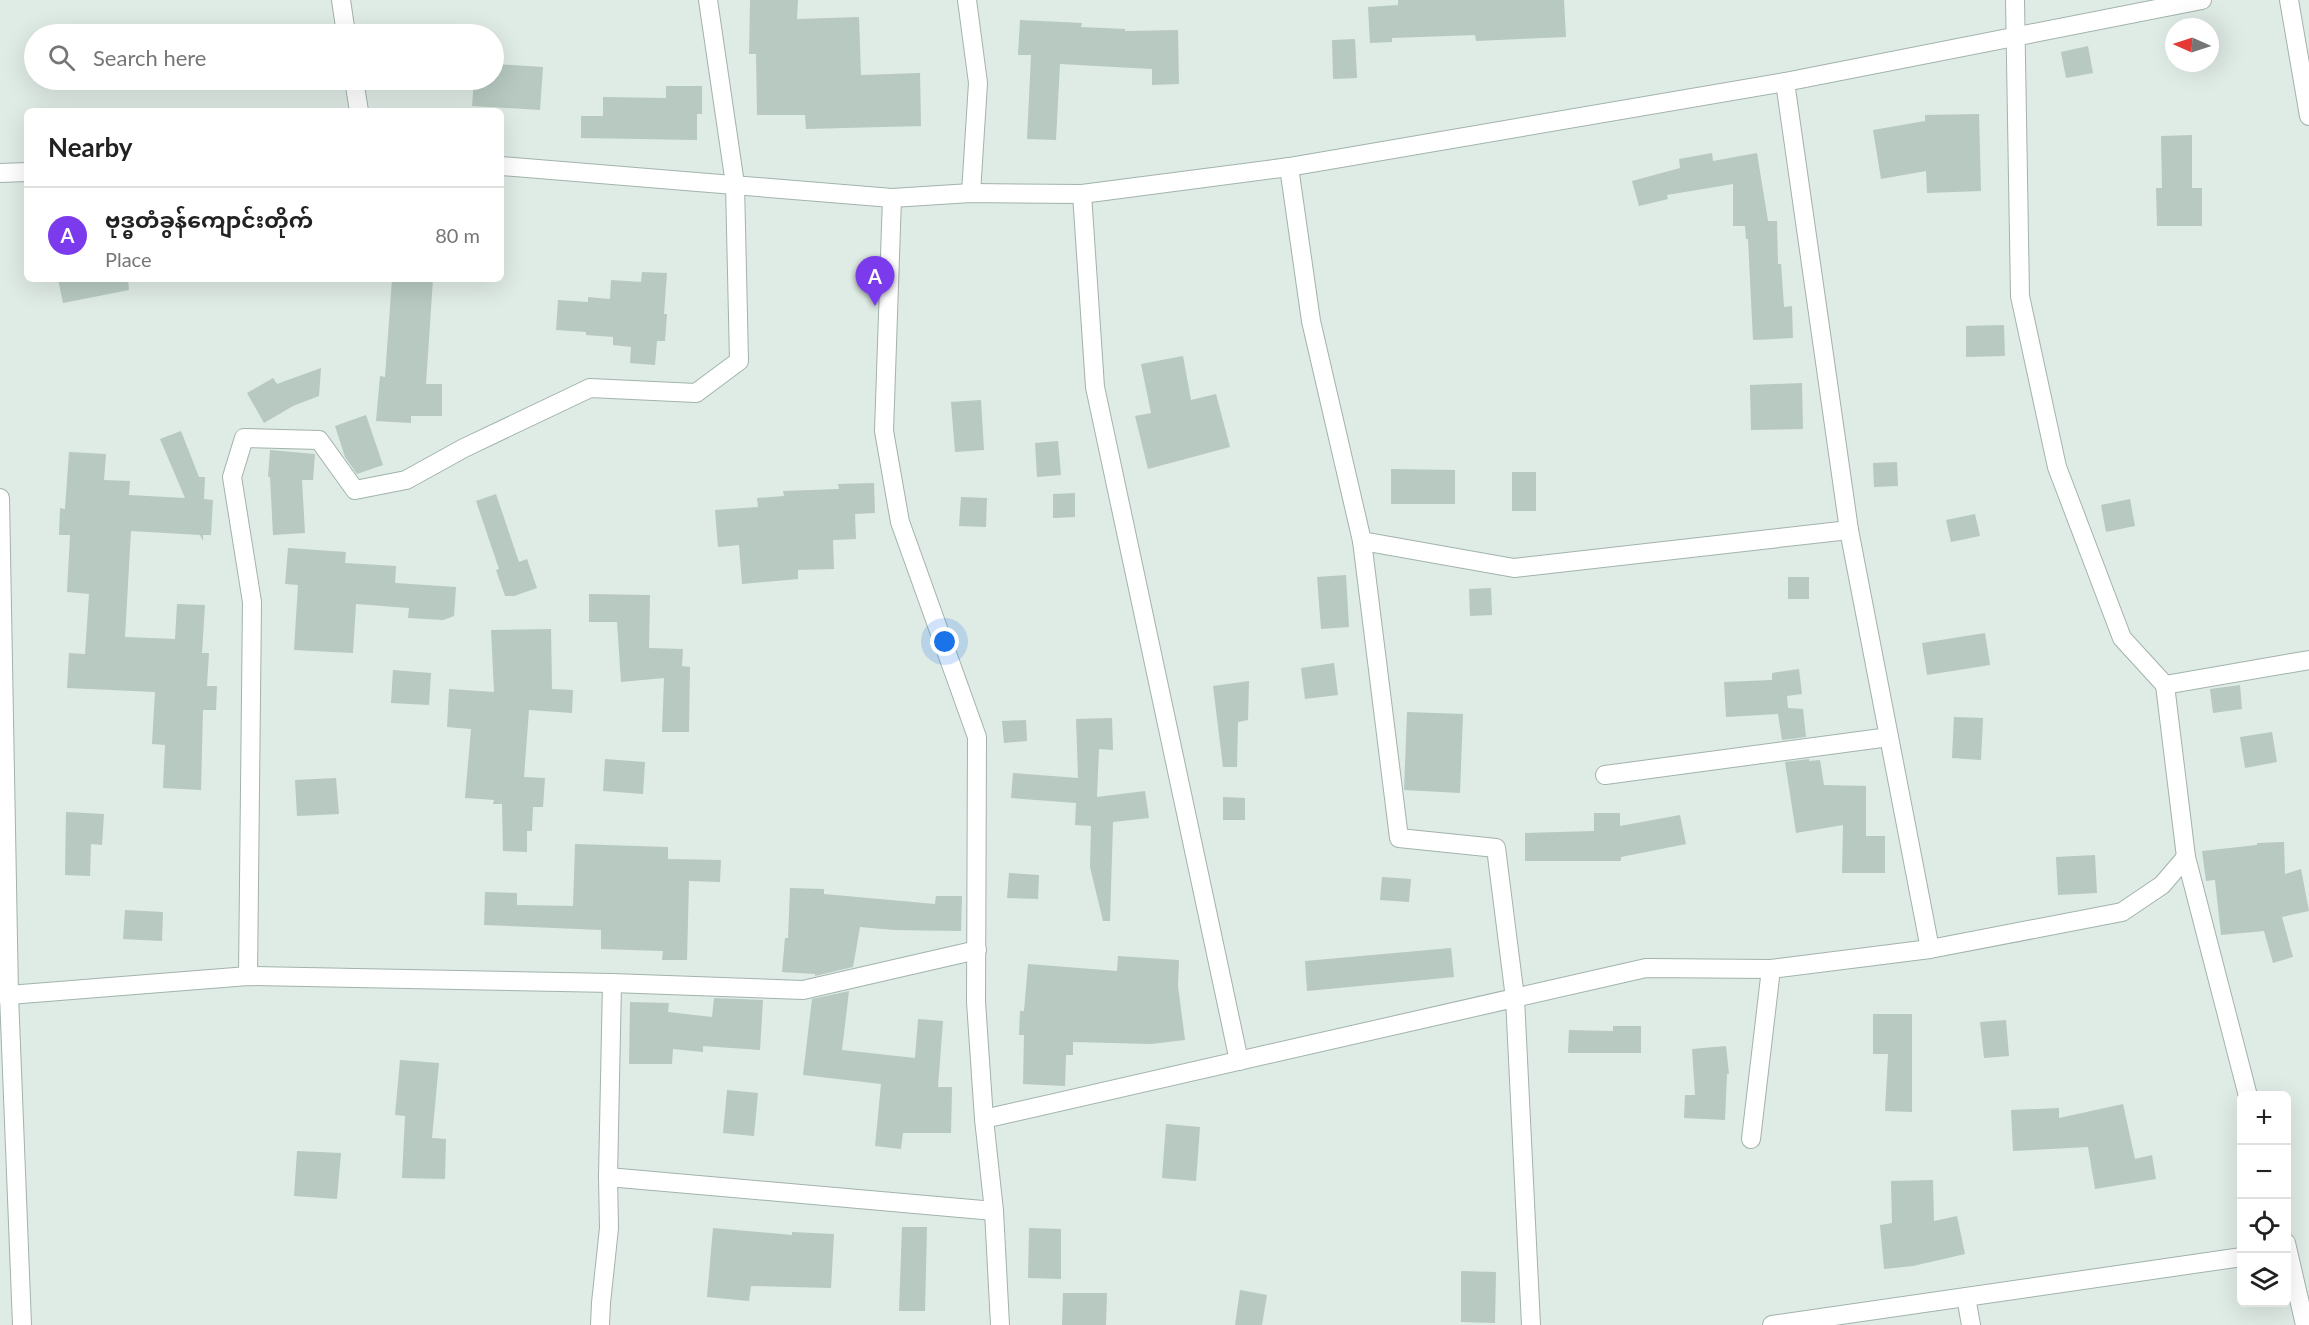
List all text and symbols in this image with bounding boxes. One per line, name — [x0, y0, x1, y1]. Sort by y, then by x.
north arrow — [2165, 18, 2219, 72]
search box — [24, 24, 504, 90]
icon: search — [45, 41, 78, 74]
text: Search here — [93, 44, 206, 71]
text: Nearby — [48, 131, 133, 163]
text: ဗုဒ္ဓတံခွန်ကျောင်းတိုက် — [105, 206, 313, 233]
text: A — [61, 223, 74, 247]
text: 80 m — [435, 223, 480, 247]
text: Place — [105, 247, 152, 271]
pin: A — [856, 256, 894, 306]
your location — [930, 627, 959, 656]
map controls — [2237, 1091, 2291, 1307]
button: + — [2237, 1091, 2291, 1145]
button: − — [2237, 1145, 2291, 1199]
button: locate — [2237, 1199, 2291, 1253]
button: layers — [2237, 1253, 2291, 1307]

